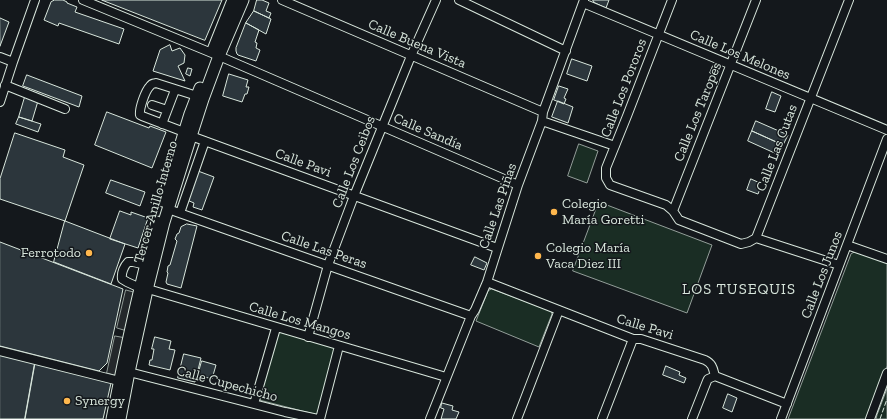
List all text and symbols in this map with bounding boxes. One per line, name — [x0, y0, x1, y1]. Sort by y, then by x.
street label: Calle Buena Vista — [366, 16, 468, 72]
street label: Calle Los Melones — [687, 26, 793, 84]
street label: Calle Los Pororos — [597, 36, 651, 140]
street label: Calle Los Taropes — [670, 60, 726, 164]
street label: Calle Las Cutas — [753, 102, 801, 194]
street label: Calle Sandía — [391, 110, 465, 154]
street label: Calle Los Ceibos — [329, 113, 379, 211]
street label: Tercer Anillo Interno — [130, 139, 182, 265]
street label: Calle Pavi — [273, 145, 333, 181]
street label: Calle Las Piñas — [475, 161, 521, 251]
place label: Colegio María Goretti — [562, 196, 644, 228]
marker: Colegio María Goretti — [549, 207, 559, 217]
street label: Calle Las Peras — [279, 227, 369, 273]
street label: Calle Los Junos — [798, 229, 846, 321]
place label: Colegio María Vaca Diez III — [546, 240, 630, 272]
place label: Ferrotodo — [21, 245, 81, 261]
marker: Ferrotodo — [84, 248, 94, 258]
marker: Colegio María Vaca Diez III — [533, 251, 543, 261]
district label: LOS TUSEQUIS — [682, 281, 796, 299]
street label: Calle Los Mangos — [247, 298, 353, 344]
street label: Calle Pavi — [615, 310, 675, 344]
street label: Calle Cupechicho — [175, 362, 279, 406]
place label: Synergy — [75, 393, 125, 409]
marker: Synergy — [62, 396, 72, 406]

